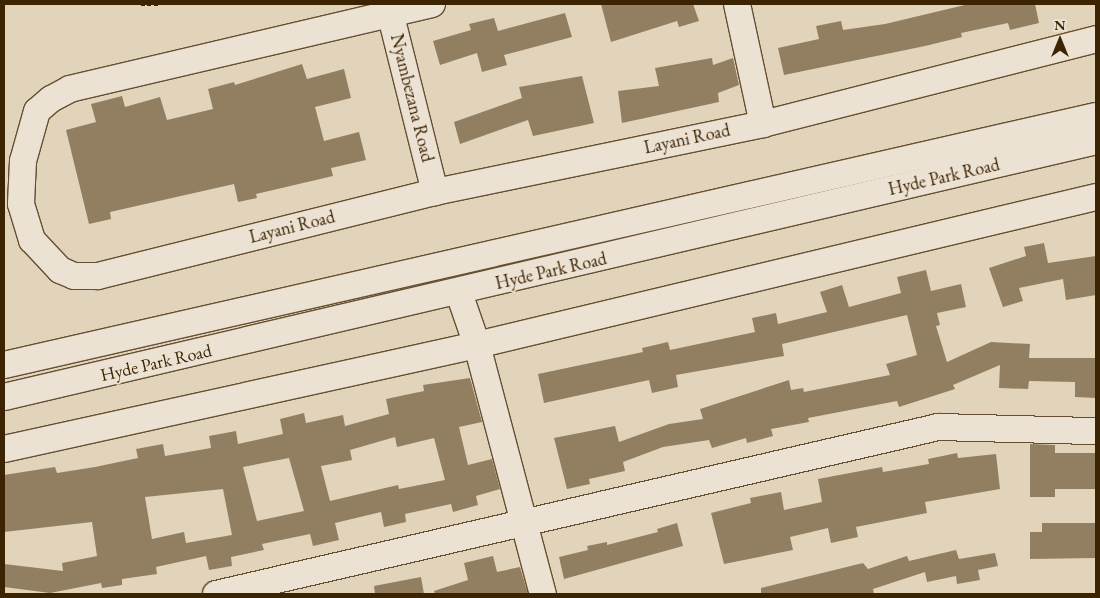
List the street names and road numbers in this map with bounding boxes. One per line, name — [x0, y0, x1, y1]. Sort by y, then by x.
street label: Nyambezana Road — [386, 32, 438, 164]
street label: Layani Road — [642, 119, 732, 159]
street label: Hyde Park Road — [886, 154, 1002, 200]
street label: Layani Road — [247, 206, 337, 248]
street label: Hyde Park Road — [493, 248, 609, 294]
street label: Hyde Park Road — [98, 340, 214, 386]

